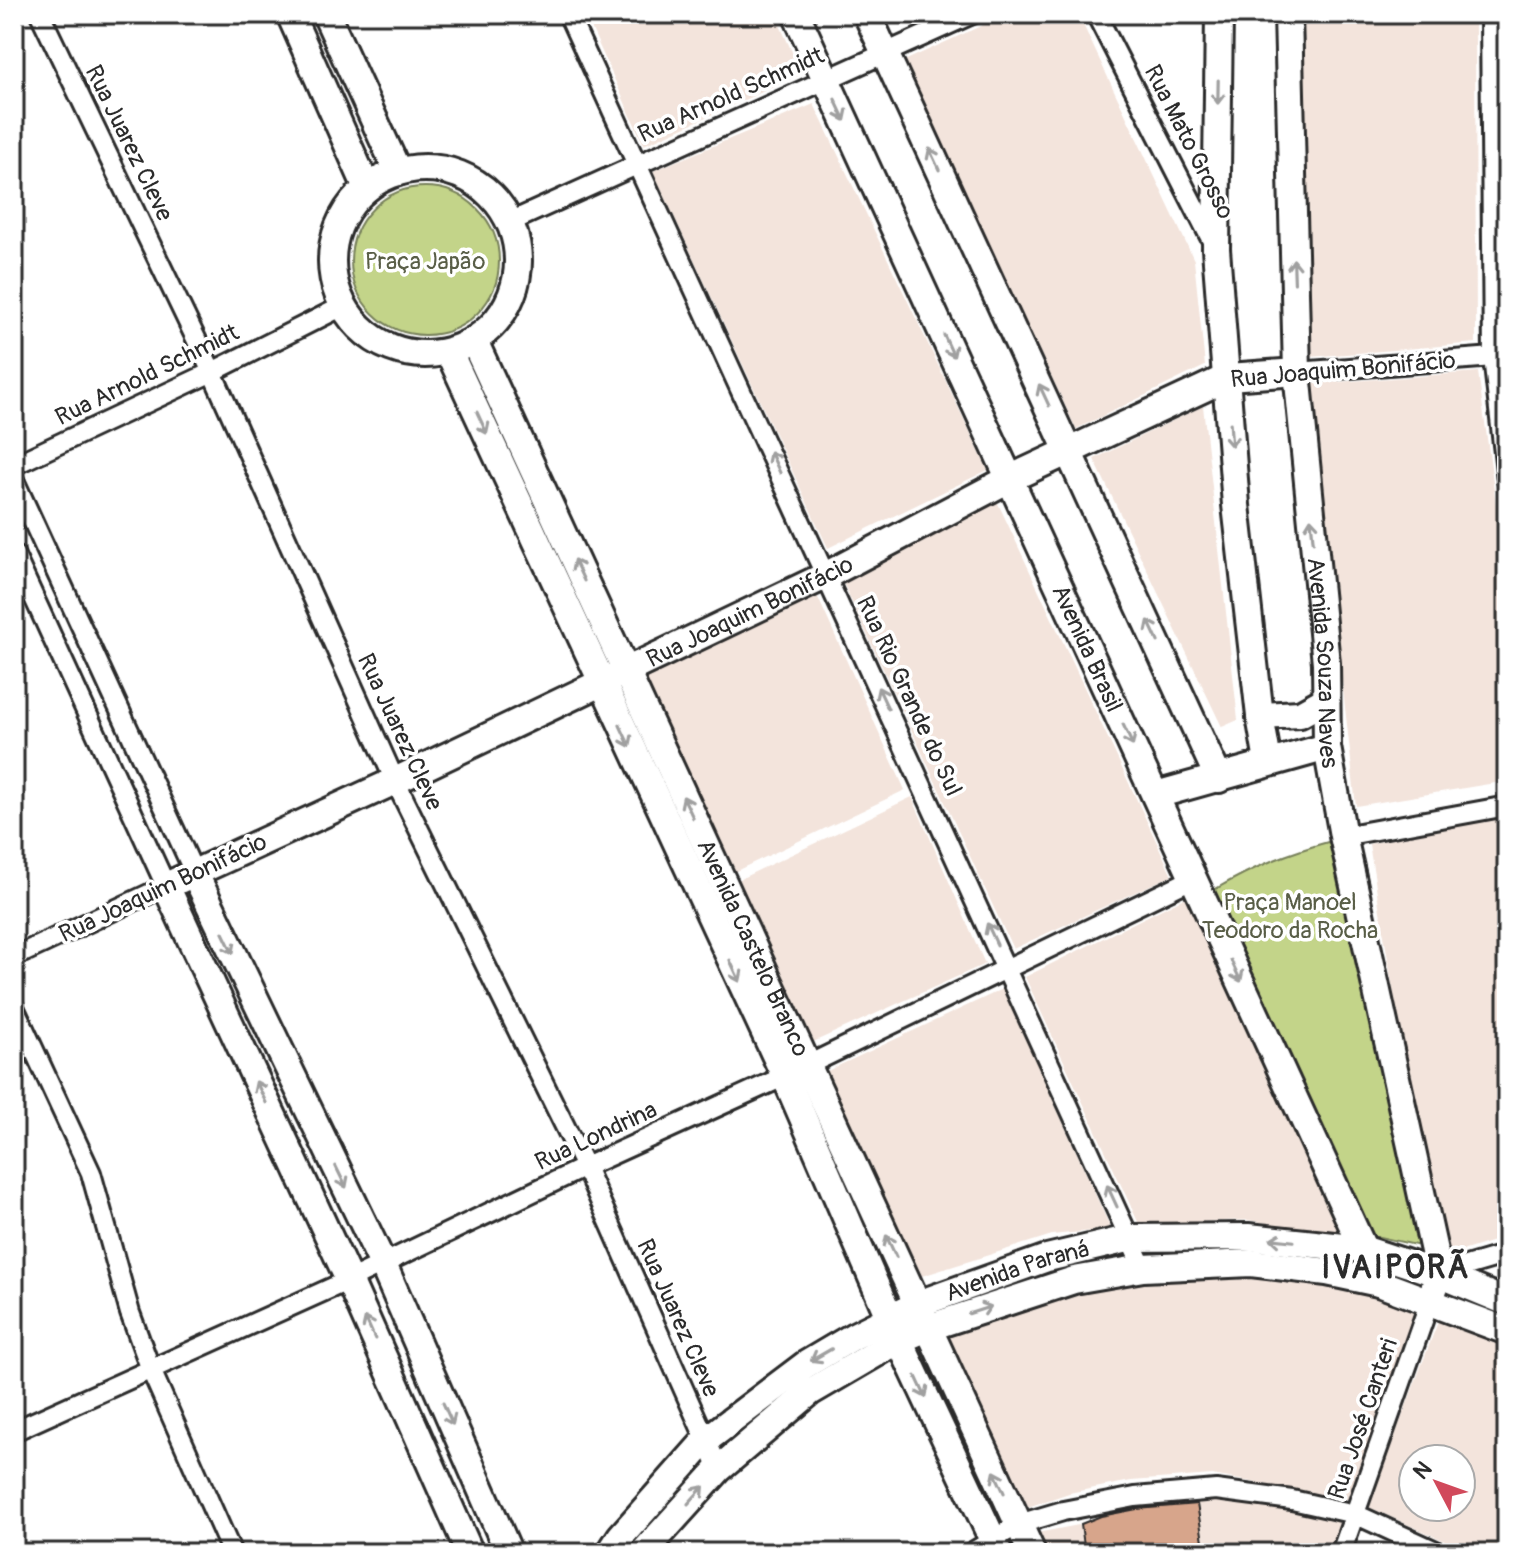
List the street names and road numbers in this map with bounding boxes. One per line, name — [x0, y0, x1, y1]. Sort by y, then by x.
street label: Rua Arnold Schmidt — [633, 41, 829, 149]
street label: Rua Juarez Cleve — [79, 60, 179, 226]
street label: Rua Mato Grosso — [1138, 60, 1240, 224]
street label: Rua Arnold Schmidt — [51, 318, 244, 432]
street label: Rua Joaquim Bonifácio — [1229, 346, 1457, 394]
street label: Rua Joaquim Bonifácio — [642, 549, 858, 674]
street label: Avenida Souza Naves — [1301, 556, 1345, 770]
street label: Avenida Brasil — [1046, 580, 1129, 716]
street label: Rua Rio Grande do Sul — [850, 591, 968, 801]
street label: Rua Juarez Cleve — [351, 649, 449, 815]
street label: Rua Joaquim Bonifácio — [55, 827, 272, 949]
street label: Avenida Castelo Branco — [691, 835, 816, 1061]
street label: Rua Londrina — [530, 1095, 662, 1177]
street label: Avenida Paraná — [941, 1234, 1092, 1308]
street label: Rua Juarez Cleve — [630, 1235, 726, 1402]
street label: Rua José Canteri — [1322, 1335, 1404, 1503]

